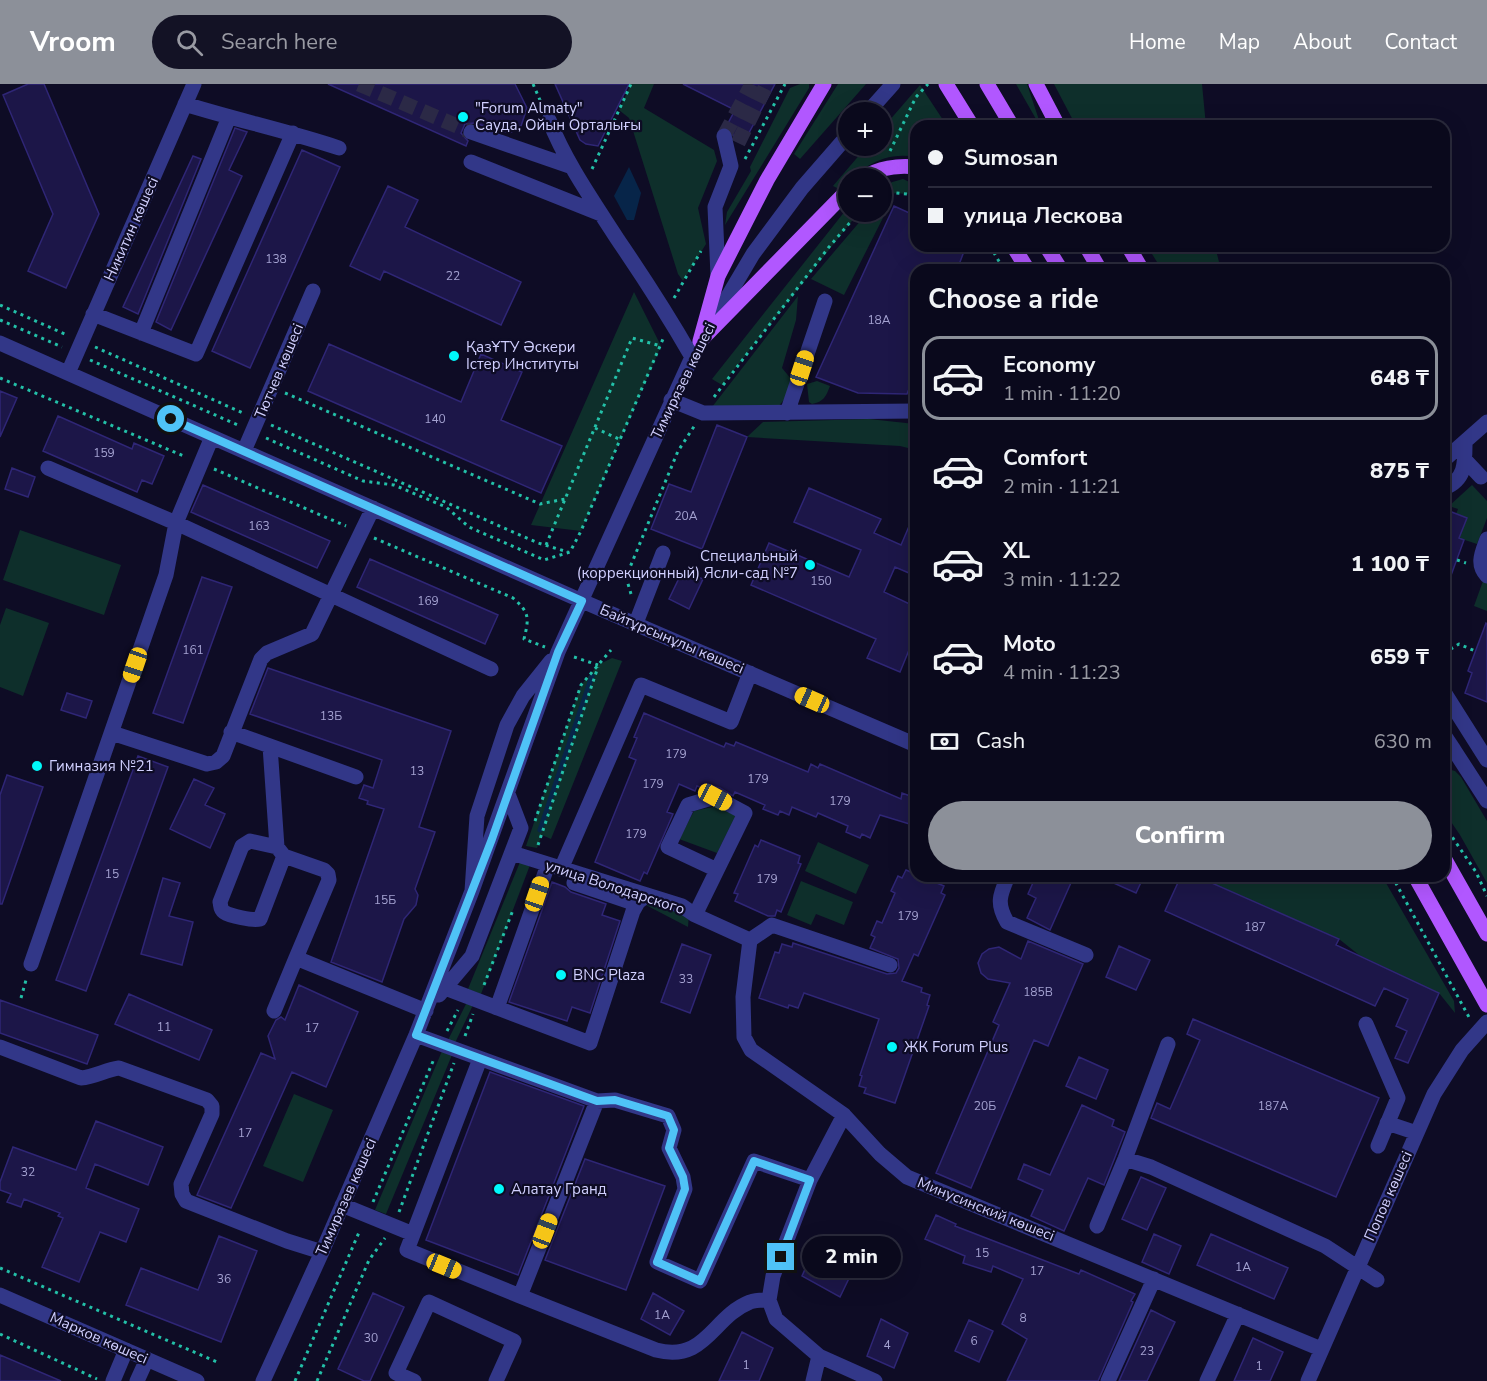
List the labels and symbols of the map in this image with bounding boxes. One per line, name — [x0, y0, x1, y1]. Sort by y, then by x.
place label: "Forum Almaty" Сауда, Ойын Орталығы — [475, 98, 641, 135]
marker: "Forum Almaty" Сауда, Ойын Орталығы — [456, 110, 470, 124]
street label: Никитин көшесі — [99, 174, 163, 284]
house number: 138 — [265, 251, 287, 267]
house number: 22 — [446, 268, 460, 284]
house number: 18А — [867, 312, 891, 328]
street label: Тимирязев көшесі — [646, 319, 720, 443]
street label: Тютчев көшесі — [250, 320, 308, 422]
place label: ҚазҰТУ Әскери Істер Институты — [466, 337, 579, 374]
car — [788, 348, 816, 388]
marker: ҚазҰТУ Әскери Істер Институты — [447, 349, 461, 363]
route start — [157, 405, 184, 432]
house number: 140 — [424, 411, 446, 427]
house number: 159 — [93, 445, 115, 461]
house number: 20А — [674, 508, 698, 524]
house number: 163 — [248, 518, 270, 534]
place label: Специальный (коррекционный) Ясли-сад №7 — [577, 546, 798, 583]
marker: Специальный (коррекционный) Ясли-сад №7 — [803, 558, 817, 572]
house number: 150 — [810, 573, 832, 589]
house number: 169 — [417, 593, 439, 609]
street label: Байтұрсынұлы көшесі — [597, 600, 747, 678]
house number: 161 — [182, 642, 204, 658]
car — [121, 645, 149, 685]
car — [792, 684, 832, 716]
house number: 13Б — [320, 708, 342, 724]
house number: 179 — [665, 746, 687, 762]
place label: Гимназия №21 — [49, 756, 154, 776]
marker: Гимназия №21 — [30, 759, 44, 773]
house number: 13 — [410, 763, 424, 779]
house number: 179 — [747, 771, 769, 787]
house number: 179 — [642, 776, 664, 792]
car — [695, 781, 735, 813]
house number: 179 — [829, 793, 851, 809]
house number: 179 — [625, 826, 647, 842]
street label: улица Володарского — [543, 855, 687, 919]
house number: 15 — [105, 866, 119, 882]
house number: 179 — [756, 871, 778, 887]
car — [523, 874, 551, 914]
house number: 15Б — [374, 892, 396, 908]
house number: 179 — [897, 908, 919, 924]
house number: 187 — [1244, 919, 1266, 935]
place label: BNC Plaza — [573, 965, 645, 985]
marker: BNC Plaza — [554, 968, 568, 982]
house number: 33 — [679, 971, 693, 987]
house number: 185В — [1023, 984, 1053, 1000]
house number: 11 — [157, 1019, 171, 1035]
house number: 17 — [305, 1020, 319, 1036]
place label: ЖК Forum Plus — [904, 1037, 1008, 1057]
marker: ЖК Forum Plus — [885, 1040, 899, 1054]
house number: 20Б — [974, 1098, 996, 1114]
house number: 187А — [1258, 1098, 1288, 1114]
house number: 17 — [238, 1125, 252, 1141]
street label: Тимирязев көшесі — [311, 1135, 381, 1259]
street label: Попов көшесі — [1359, 1148, 1417, 1244]
house number: 32 — [21, 1164, 35, 1180]
street label: Минусинский көшесі — [914, 1172, 1058, 1246]
place label: Алатау Гранд — [511, 1179, 607, 1199]
marker: Алатау Гранд — [492, 1182, 506, 1196]
car — [530, 1211, 560, 1251]
callout: 2 min — [802, 1236, 901, 1278]
route end — [767, 1243, 794, 1270]
house number: 15 — [975, 1245, 989, 1261]
car — [424, 1251, 464, 1281]
house number: 1А — [1235, 1259, 1251, 1275]
house number: 17 — [1030, 1263, 1044, 1279]
house number: 36 — [217, 1271, 231, 1287]
street label: Марков көшесі — [47, 1307, 151, 1369]
house number: 1А — [654, 1307, 670, 1323]
house number: 8 — [1019, 1310, 1027, 1326]
house number: 30 — [364, 1330, 378, 1346]
house number: 6 — [970, 1333, 978, 1349]
house number: 4 — [883, 1337, 891, 1353]
house number: 23 — [1140, 1343, 1154, 1359]
house number: 1 — [742, 1357, 750, 1373]
house number: 1 — [1255, 1358, 1263, 1374]

